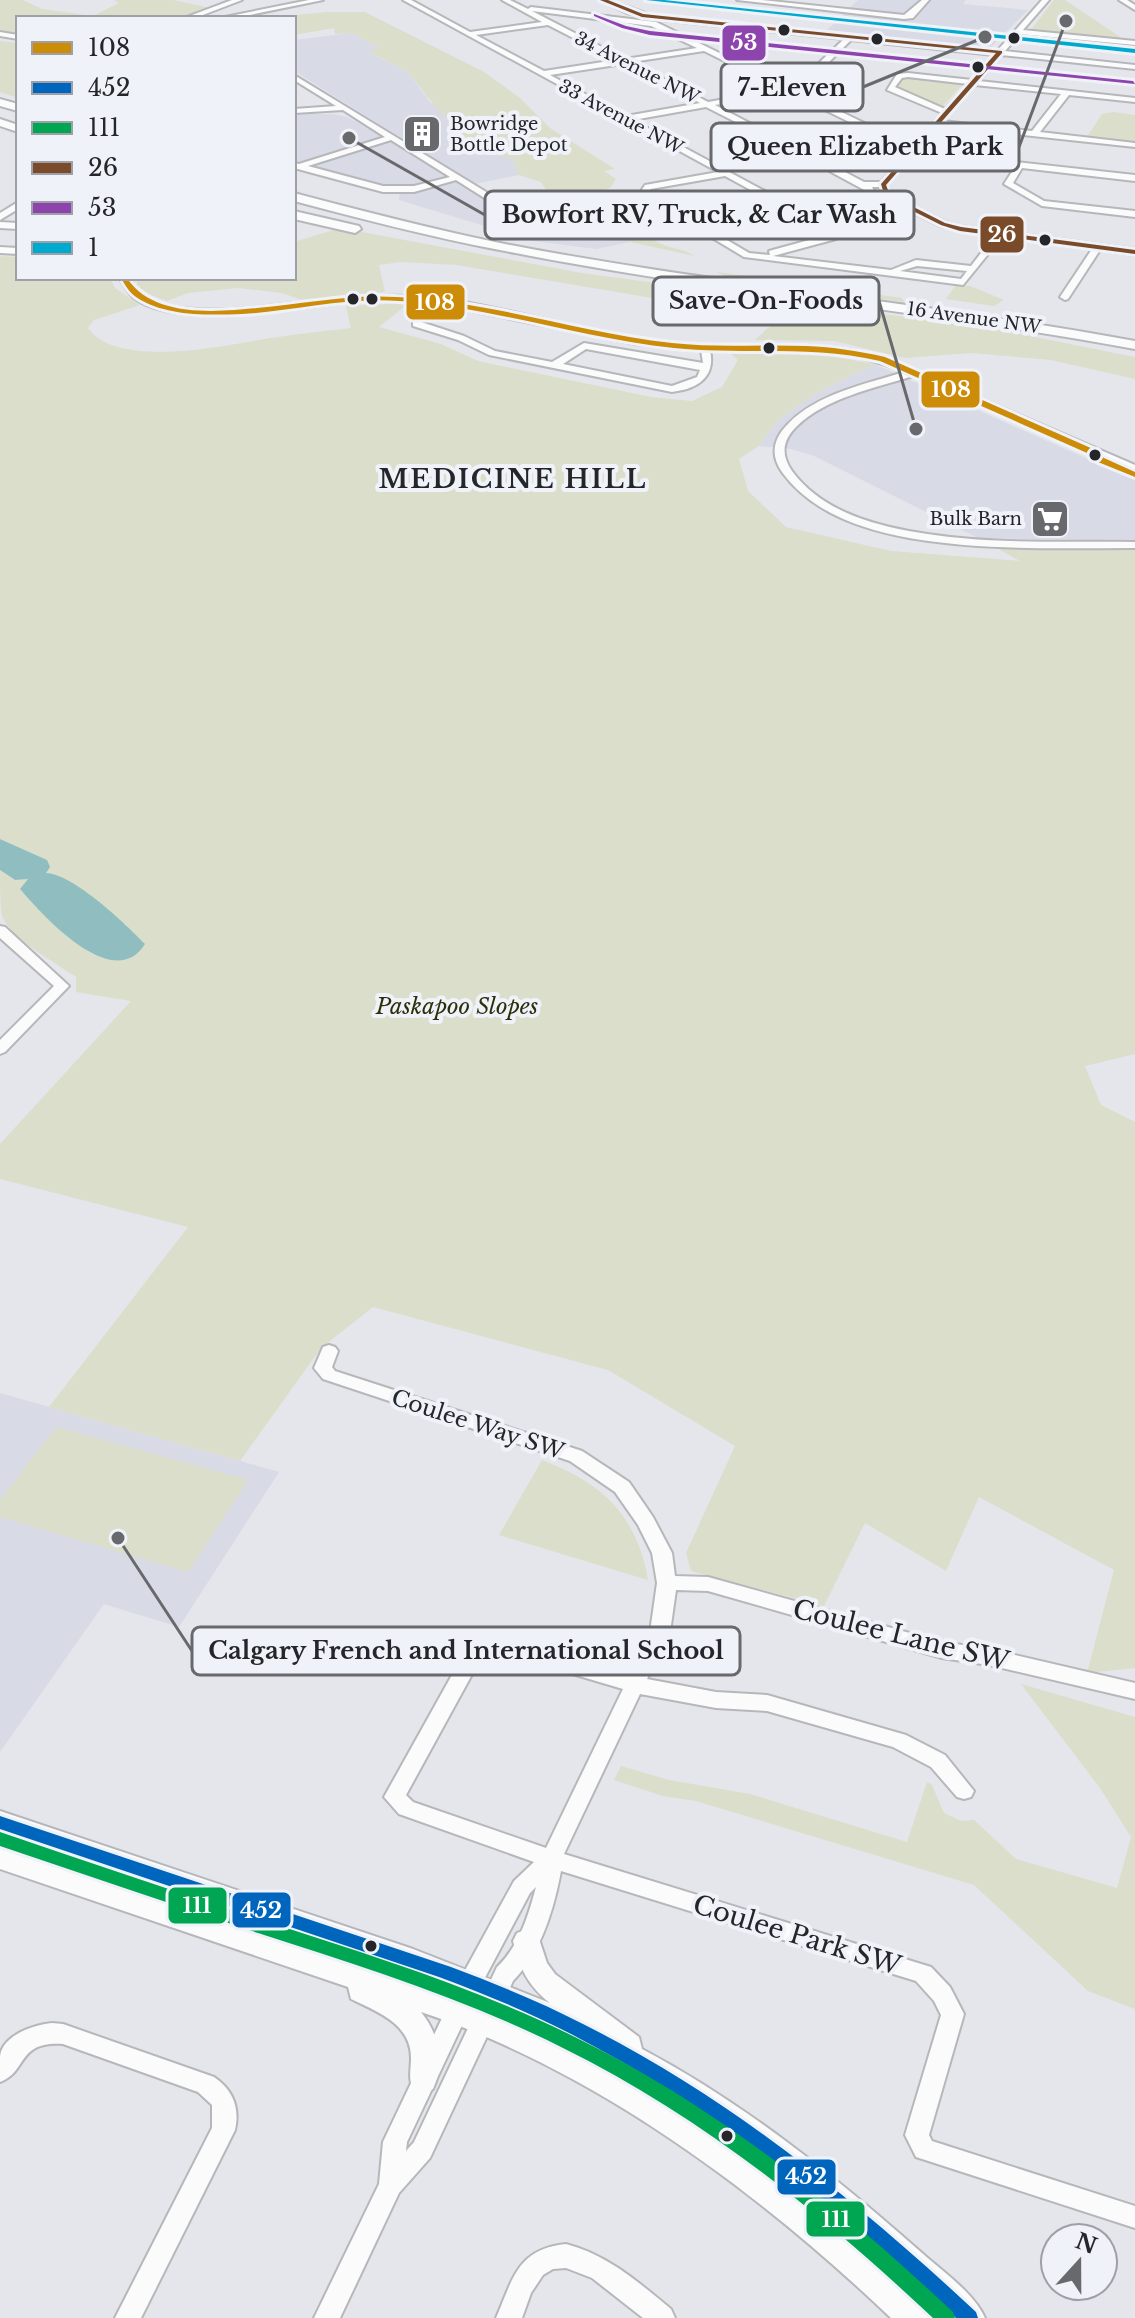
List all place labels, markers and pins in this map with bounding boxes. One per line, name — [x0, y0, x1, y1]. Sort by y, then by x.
unlabelled marker — [776, 22, 792, 38]
unlabelled marker — [1006, 30, 1022, 46]
unlabelled marker — [869, 31, 885, 47]
unlabelled marker — [970, 59, 986, 75]
callout: 7-Eleven — [721, 63, 863, 111]
building icon: Bowridge Bottle Depot — [401, 113, 443, 155]
place label: Bowridge Bottle Depot — [450, 113, 568, 156]
callout: Queen Elizabeth Park — [711, 123, 1019, 171]
callout: Bowfort RV, Truck, & Car Wash — [485, 191, 914, 239]
unlabelled marker — [1037, 232, 1053, 248]
callout: Save-On-Foods — [653, 277, 879, 325]
unlabelled marker — [345, 291, 361, 307]
unlabelled marker — [364, 291, 380, 307]
unlabelled marker — [761, 340, 777, 356]
unlabelled marker — [1087, 447, 1103, 463]
supermarket icon: Bulk Barn — [1029, 498, 1071, 540]
place label: Bulk Barn — [930, 508, 1022, 530]
callout: Calgary French and International School — [192, 1627, 740, 1675]
unlabelled marker — [363, 1938, 379, 1954]
unlabelled marker — [719, 2128, 735, 2144]

